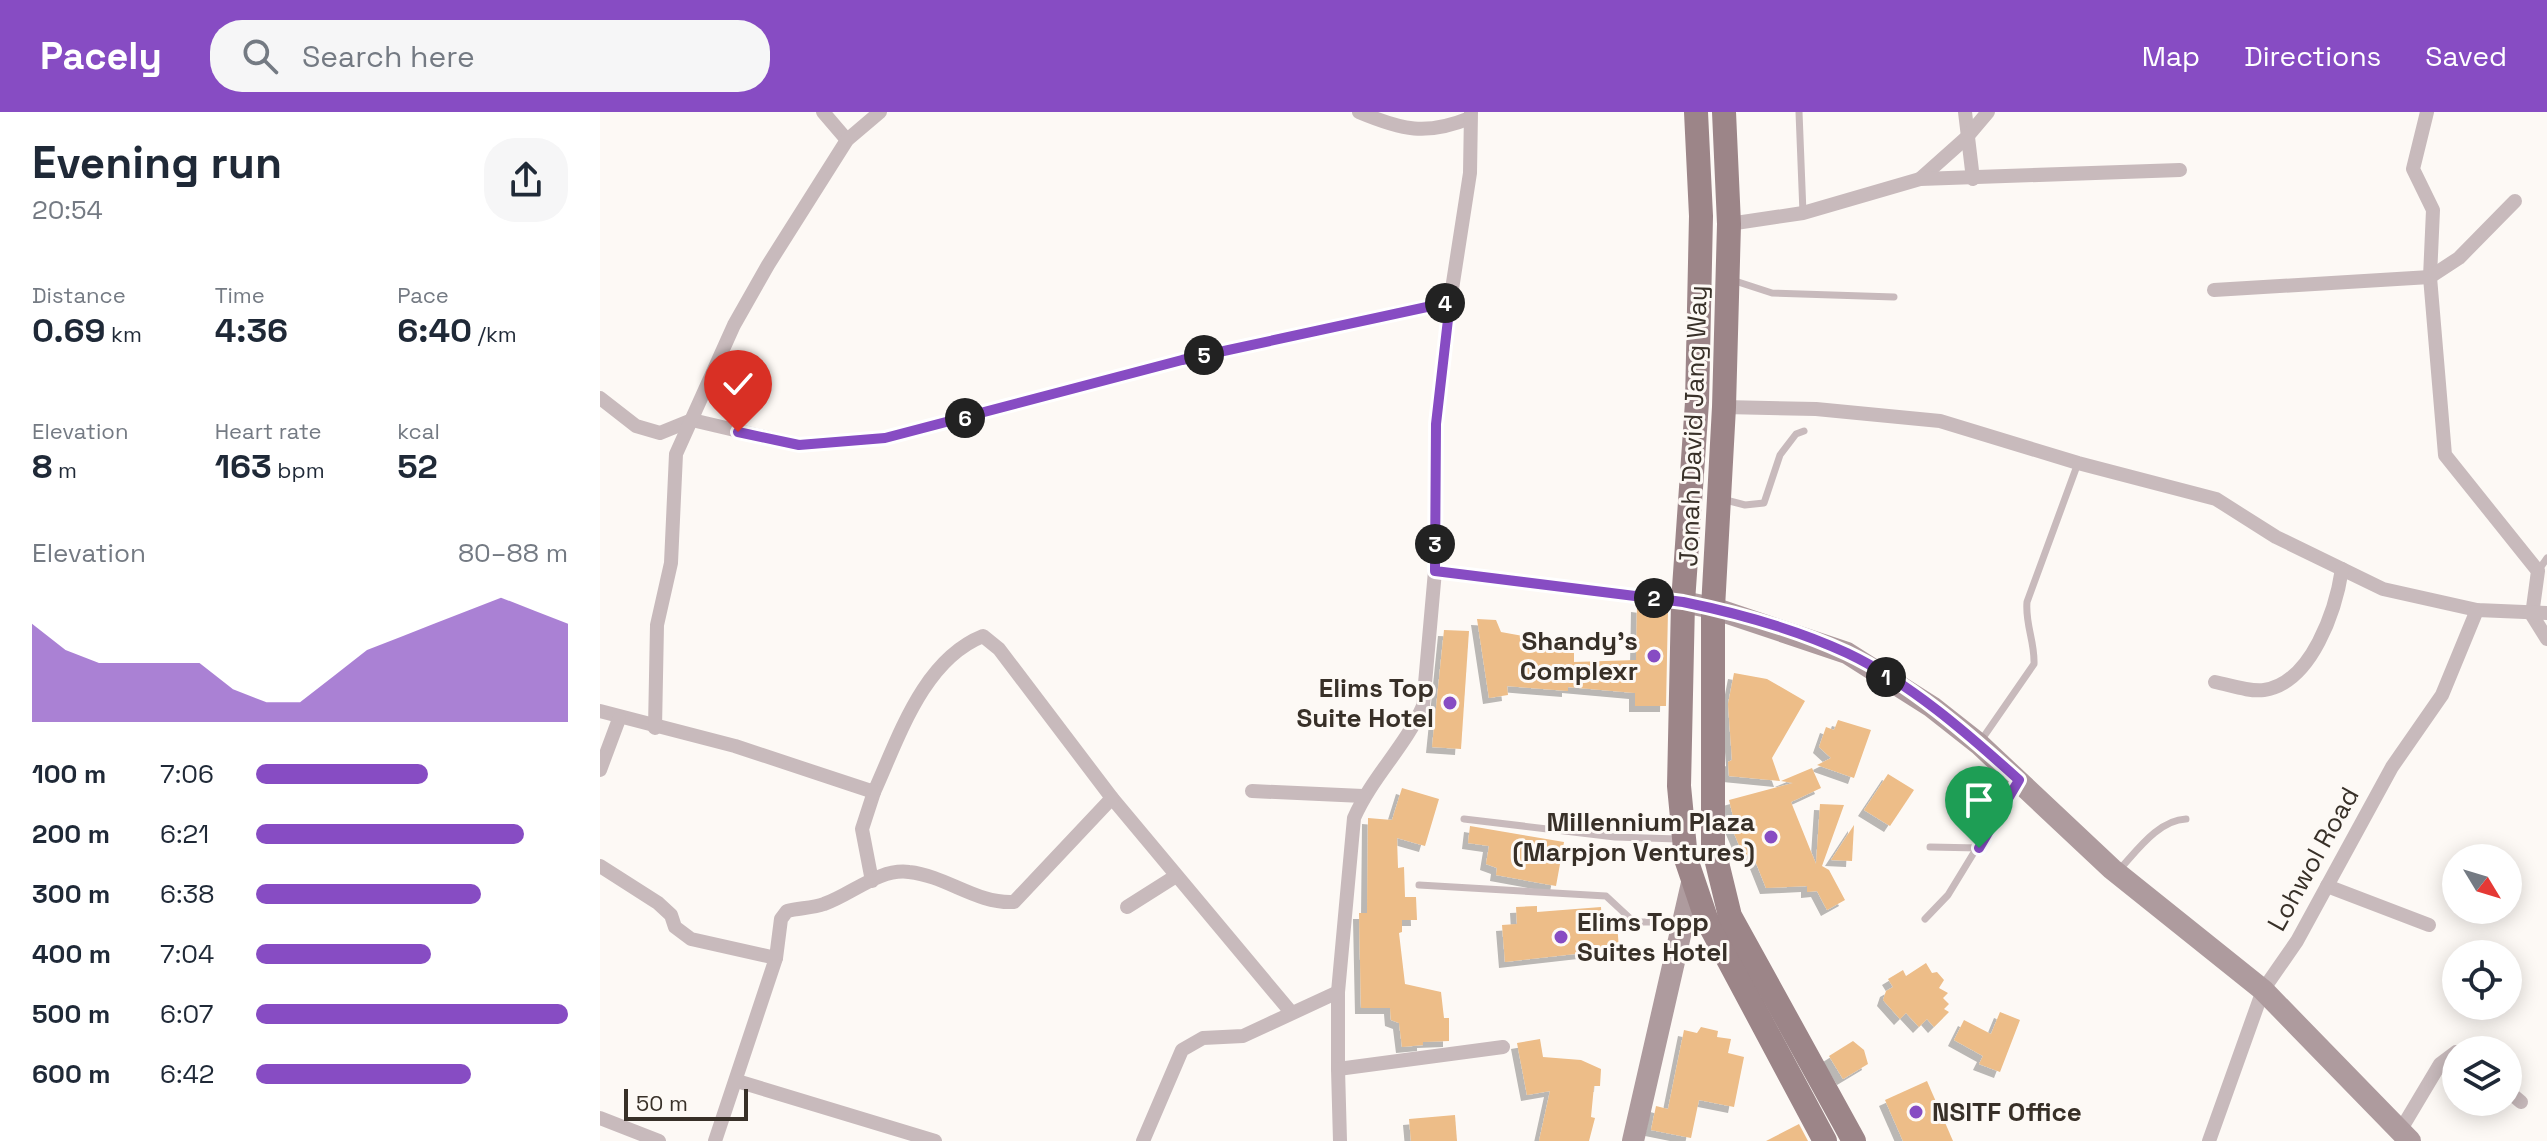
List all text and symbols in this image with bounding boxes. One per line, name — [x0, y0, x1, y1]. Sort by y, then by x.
search box — [210, 20, 770, 92]
text: Pacely — [40, 32, 162, 80]
icon: search — [238, 34, 282, 78]
text: Search here — [302, 37, 475, 76]
text: Map — [2142, 38, 2200, 74]
text: Directions — [2244, 38, 2381, 74]
text: Saved — [2425, 38, 2507, 74]
text: Evening run — [32, 135, 282, 191]
button: share — [484, 138, 568, 222]
text: 20:54 — [32, 193, 103, 227]
text: Distance — [32, 281, 126, 309]
text: Time — [215, 281, 265, 309]
text: Pace — [397, 281, 449, 309]
pin: 4 — [1425, 283, 1465, 323]
street label: Jonah David Jang Way — [1671, 285, 1715, 567]
text: 4 — [1438, 289, 1452, 317]
text: 0.69 — [32, 309, 105, 352]
text: 4:36 — [215, 309, 288, 352]
text: 6:40 — [397, 309, 472, 352]
text: km — [105, 320, 142, 348]
text: /km — [472, 320, 517, 348]
pin: 5 — [1184, 335, 1224, 375]
text: 5 — [1197, 341, 1211, 369]
pin — [704, 350, 772, 432]
icon: check — [716, 362, 760, 406]
pin: 6 — [945, 398, 985, 438]
text: 6 — [958, 404, 972, 432]
text: Elevation — [32, 417, 128, 445]
text: Heart rate — [215, 417, 321, 445]
text: kcal — [397, 417, 440, 445]
text: 8 — [32, 445, 52, 488]
text: 163 — [215, 445, 272, 488]
text: 52 — [397, 445, 438, 488]
text: m — [52, 456, 77, 484]
text: bpm — [272, 456, 325, 484]
pin: 3 — [1415, 524, 1455, 564]
text: 3 — [1428, 530, 1442, 558]
text: Elevation — [32, 536, 146, 570]
text: 80–88 m — [458, 536, 568, 570]
pin: 2 — [1634, 578, 1674, 618]
text: 2 — [1647, 584, 1661, 612]
place label: Shandy's Complexr — [1520, 624, 1638, 688]
marker: Shandy's Complexr — [1645, 647, 1663, 665]
pin: 1 — [1866, 657, 1906, 697]
text: 1 — [1881, 663, 1891, 691]
place label: Elims Top Suite Hotel — [1296, 671, 1434, 735]
marker: Elims Top Suite Hotel — [1441, 694, 1459, 712]
text: 100 m — [32, 757, 106, 791]
text: 7:06 — [160, 757, 214, 791]
pin — [1945, 766, 2013, 848]
icon: arrive — [1957, 778, 2001, 822]
street label: Lohwol Road — [2259, 781, 2367, 937]
place label: Millennium Plaza (Marpjon Ventures) — [1512, 805, 1755, 869]
text: 200 m — [32, 817, 110, 851]
text: 6:21 — [160, 817, 209, 851]
marker: Millennium Plaza (Marpjon Ventures) — [1762, 828, 1780, 846]
north arrow — [2442, 844, 2522, 924]
map controls — [2442, 844, 2522, 1116]
text: 300 m — [32, 877, 110, 911]
text: 6:38 — [160, 877, 214, 911]
place label: Elims Topp Suites Hotel — [1577, 905, 1728, 969]
marker: Elims Topp Suites Hotel — [1552, 928, 1570, 946]
text: 400 m — [32, 937, 111, 971]
text: 7:04 — [160, 937, 214, 971]
button: locate — [2442, 940, 2522, 1020]
text: 500 m — [32, 997, 110, 1031]
text: 6:07 — [160, 997, 213, 1031]
button: layers — [2442, 1036, 2522, 1116]
text: 600 m — [32, 1057, 111, 1091]
text: 6:42 — [160, 1057, 214, 1091]
scale bar — [624, 1085, 748, 1121]
text: 50 m — [636, 1089, 688, 1117]
place label: NSITF Office — [1932, 1095, 2082, 1129]
marker: NSITF Office — [1907, 1103, 1925, 1121]

